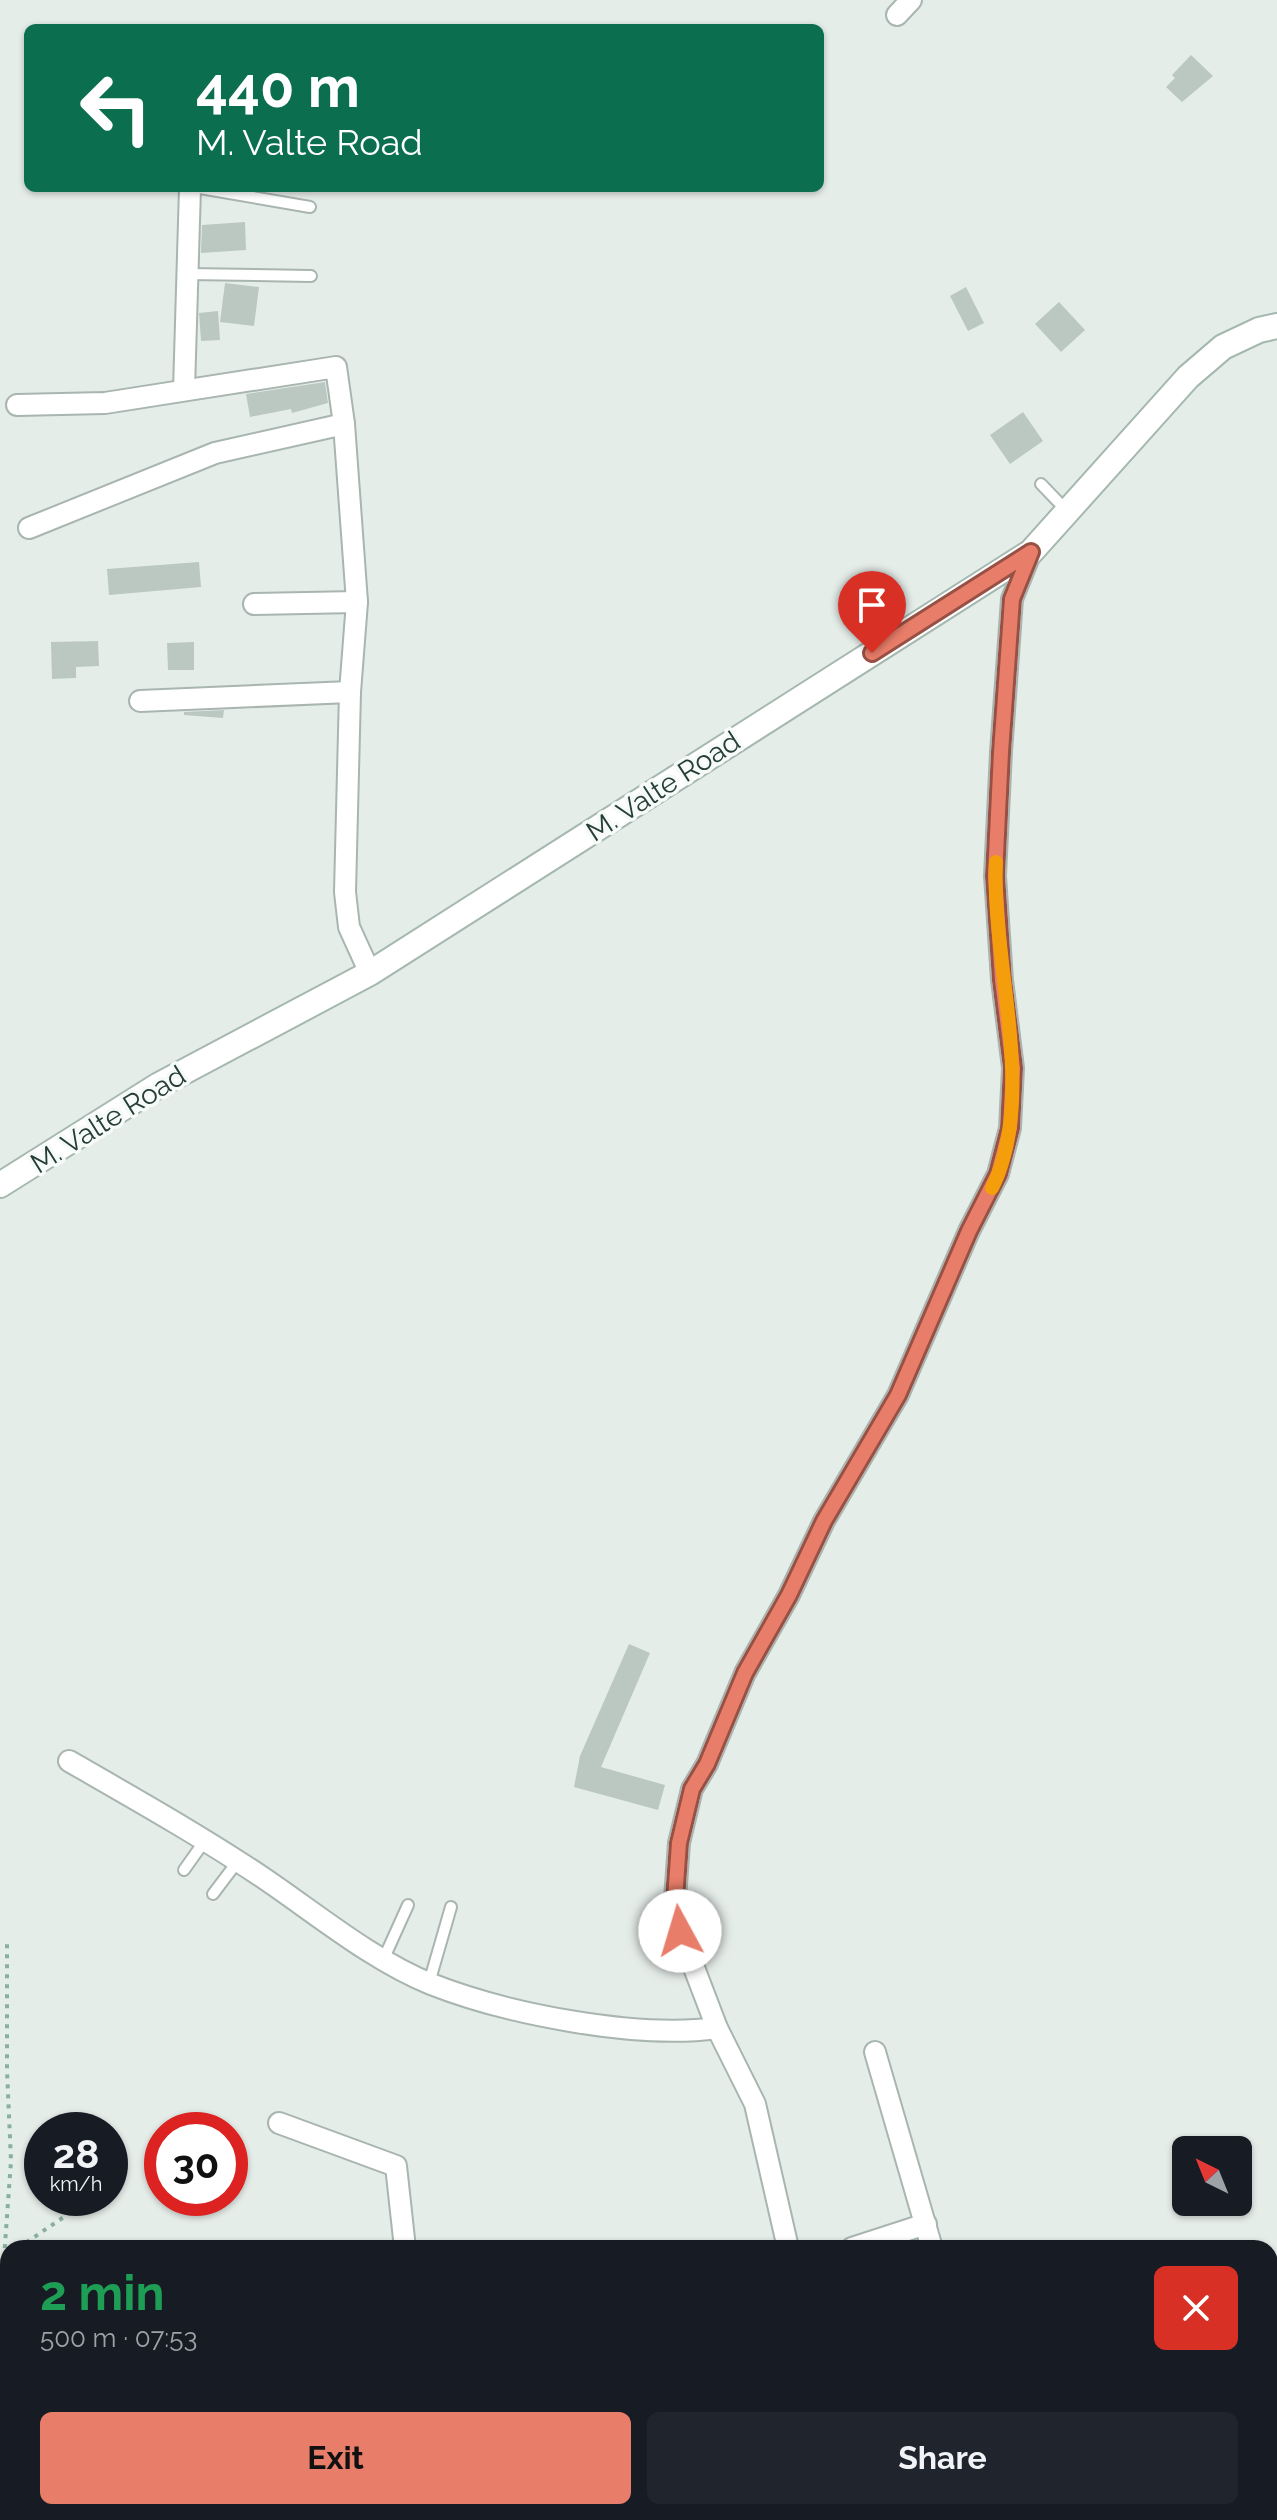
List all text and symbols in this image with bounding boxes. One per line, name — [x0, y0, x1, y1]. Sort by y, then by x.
text: 440 m — [196, 54, 360, 120]
icon: left — [64, 56, 168, 160]
text: M. Valte Road — [196, 121, 423, 163]
pin — [838, 571, 906, 653]
icon: arrive — [850, 583, 894, 627]
street label: M. Valte Road — [580, 725, 746, 848]
street label: M. Valte Road — [25, 1059, 192, 1180]
position arrow — [638, 1889, 722, 1973]
speed limit sign: 30 — [144, 2112, 248, 2216]
text: 28 — [53, 2130, 99, 2177]
north arrow — [1172, 2136, 1252, 2216]
map controls — [1172, 2136, 1252, 2216]
text: km/h — [50, 2172, 102, 2196]
text: 2 min — [40, 2265, 165, 2321]
button: close — [1154, 2266, 1238, 2350]
text: 500 m · 07:53 — [40, 2323, 197, 2353]
button: Exit — [40, 2412, 631, 2504]
button: Share — [647, 2412, 1238, 2504]

